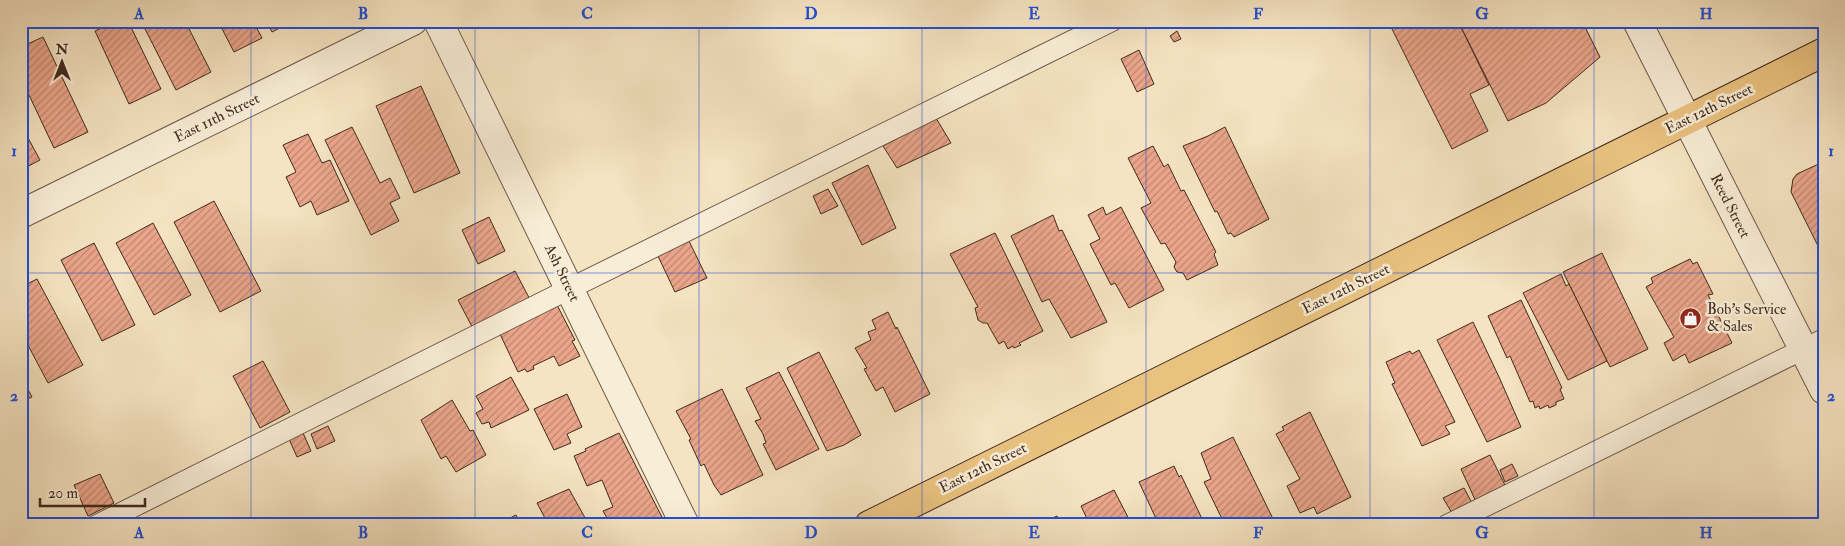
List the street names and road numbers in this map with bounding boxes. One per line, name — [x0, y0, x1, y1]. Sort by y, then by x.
street label: East 12th Street — [1662, 80, 1756, 138]
street label: East 11th Street — [171, 89, 263, 147]
street label: Reed Street — [1706, 171, 1754, 242]
street label: Ash Street — [539, 240, 584, 305]
street label: East 12th Street — [1299, 260, 1393, 318]
street label: East 12th Street — [936, 439, 1030, 497]

